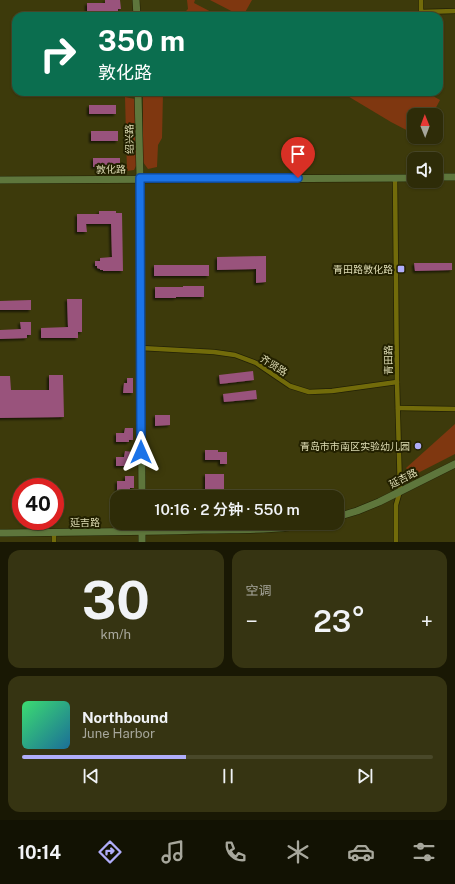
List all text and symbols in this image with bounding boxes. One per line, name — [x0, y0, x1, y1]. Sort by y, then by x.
text: 350 m — [98, 24, 185, 57]
icon: right — [32, 28, 84, 80]
text: 敦化路 — [98, 62, 152, 83]
north arrow — [407, 108, 443, 144]
map controls — [407, 108, 443, 188]
street label: 绍兴路 — [123, 124, 135, 154]
pin — [281, 137, 315, 178]
icon: arrive — [287, 143, 309, 165]
button: sound — [407, 152, 443, 188]
street label: 敦化路 — [96, 163, 126, 175]
place label: 青田路敦化路 — [333, 263, 393, 275]
marker: 青田路敦化路 — [396, 264, 406, 274]
street label: 青田路 — [382, 345, 394, 375]
street label: 齐贤路 — [258, 352, 290, 378]
position arrow — [120, 431, 162, 473]
place label: 青岛市市南区实验幼儿园 — [300, 440, 410, 452]
marker: 青岛市市南区实验幼儿园 — [413, 441, 423, 451]
street label: 延吉路 — [387, 466, 419, 490]
speed limit sign: 40 — [12, 478, 64, 530]
text: 10:16 · 2 分钟 · 550 m — [154, 501, 300, 518]
street label: 延吉路 — [70, 516, 100, 528]
text: 30 — [82, 570, 150, 631]
text: 空调 — [246, 583, 272, 598]
text: 23° — [313, 603, 365, 639]
text: − — [246, 608, 258, 634]
text: + — [421, 608, 433, 634]
text: km/h — [100, 627, 131, 642]
text: Northbound — [82, 709, 168, 726]
text: June Harbor — [82, 726, 155, 741]
icon: previous — [80, 765, 102, 787]
icon: pause — [217, 765, 239, 787]
icon: next — [354, 765, 376, 787]
icon: directions — [96, 838, 124, 866]
icon: music — [159, 838, 187, 866]
icon: phone — [221, 838, 249, 866]
icon: climate — [284, 838, 312, 866]
icon: car — [347, 838, 375, 866]
icon: filters — [410, 838, 438, 866]
text: 10:14 — [17, 842, 61, 863]

